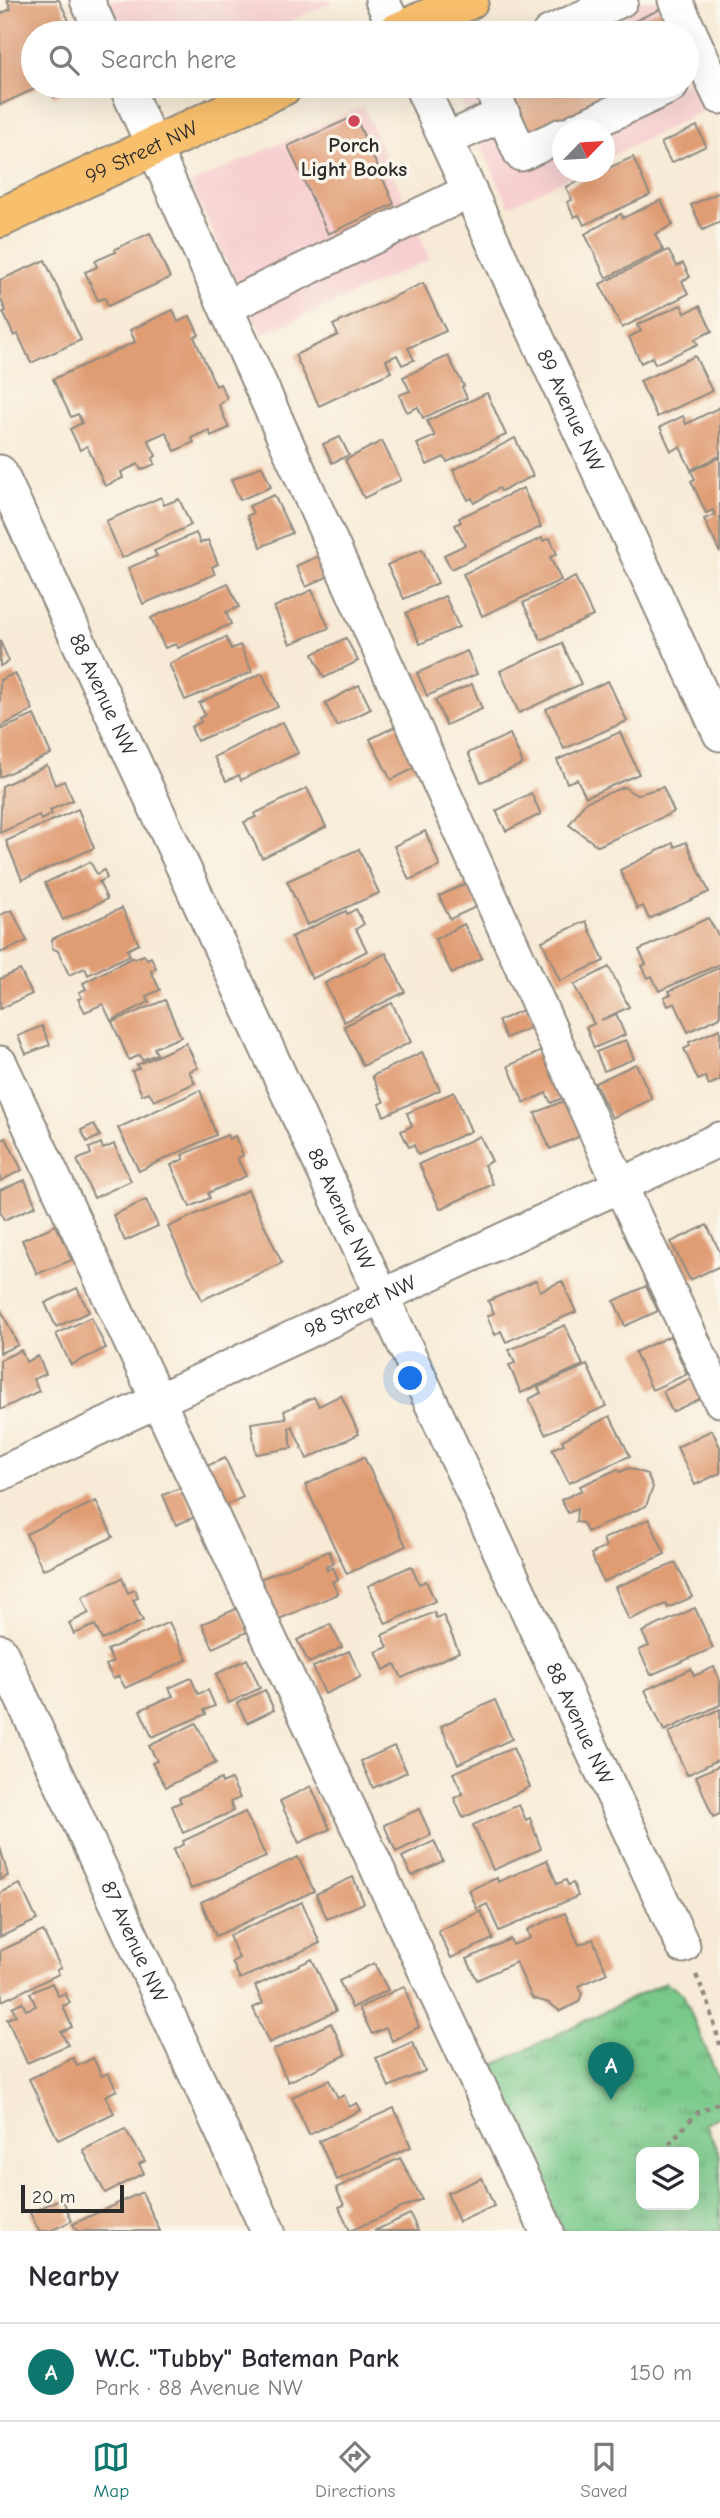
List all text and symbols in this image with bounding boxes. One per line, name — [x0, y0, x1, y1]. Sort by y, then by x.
search box — [21, 21, 699, 98]
icon: search — [45, 41, 83, 79]
text: Search here — [101, 45, 236, 75]
marker: Porch Light Books — [346, 113, 362, 129]
street label: 99 Street NW — [81, 115, 202, 189]
north arrow — [552, 119, 615, 182]
place label: Porch Light Books — [301, 133, 407, 181]
street label: 89 Avenue NW — [532, 345, 609, 476]
street label: 88 Avenue NW — [64, 629, 142, 760]
street label: 88 Avenue NW — [303, 1144, 380, 1274]
street label: 98 Street NW — [300, 1270, 420, 1343]
your location — [393, 1361, 427, 1395]
street label: 88 Avenue NW — [541, 1658, 619, 1789]
street label: 87 Avenue NW — [96, 1877, 173, 2007]
pin: A — [588, 2042, 634, 2100]
map controls — [636, 2147, 699, 2210]
button: layers — [636, 2147, 699, 2210]
scale bar — [21, 2182, 124, 2214]
text: 20 m — [32, 2186, 76, 2208]
text: Nearby — [28, 2259, 119, 2294]
text: W.C. "Tubby" Bateman Park — [95, 2344, 399, 2374]
text: A — [45, 2359, 57, 2386]
text: 150 m — [630, 2359, 692, 2386]
text: Park · 88 Avenue NW — [95, 2374, 303, 2401]
tab: Map — [92, 2438, 130, 2502]
tab: Directions — [315, 2438, 395, 2502]
tab: Saved — [580, 2438, 628, 2502]

